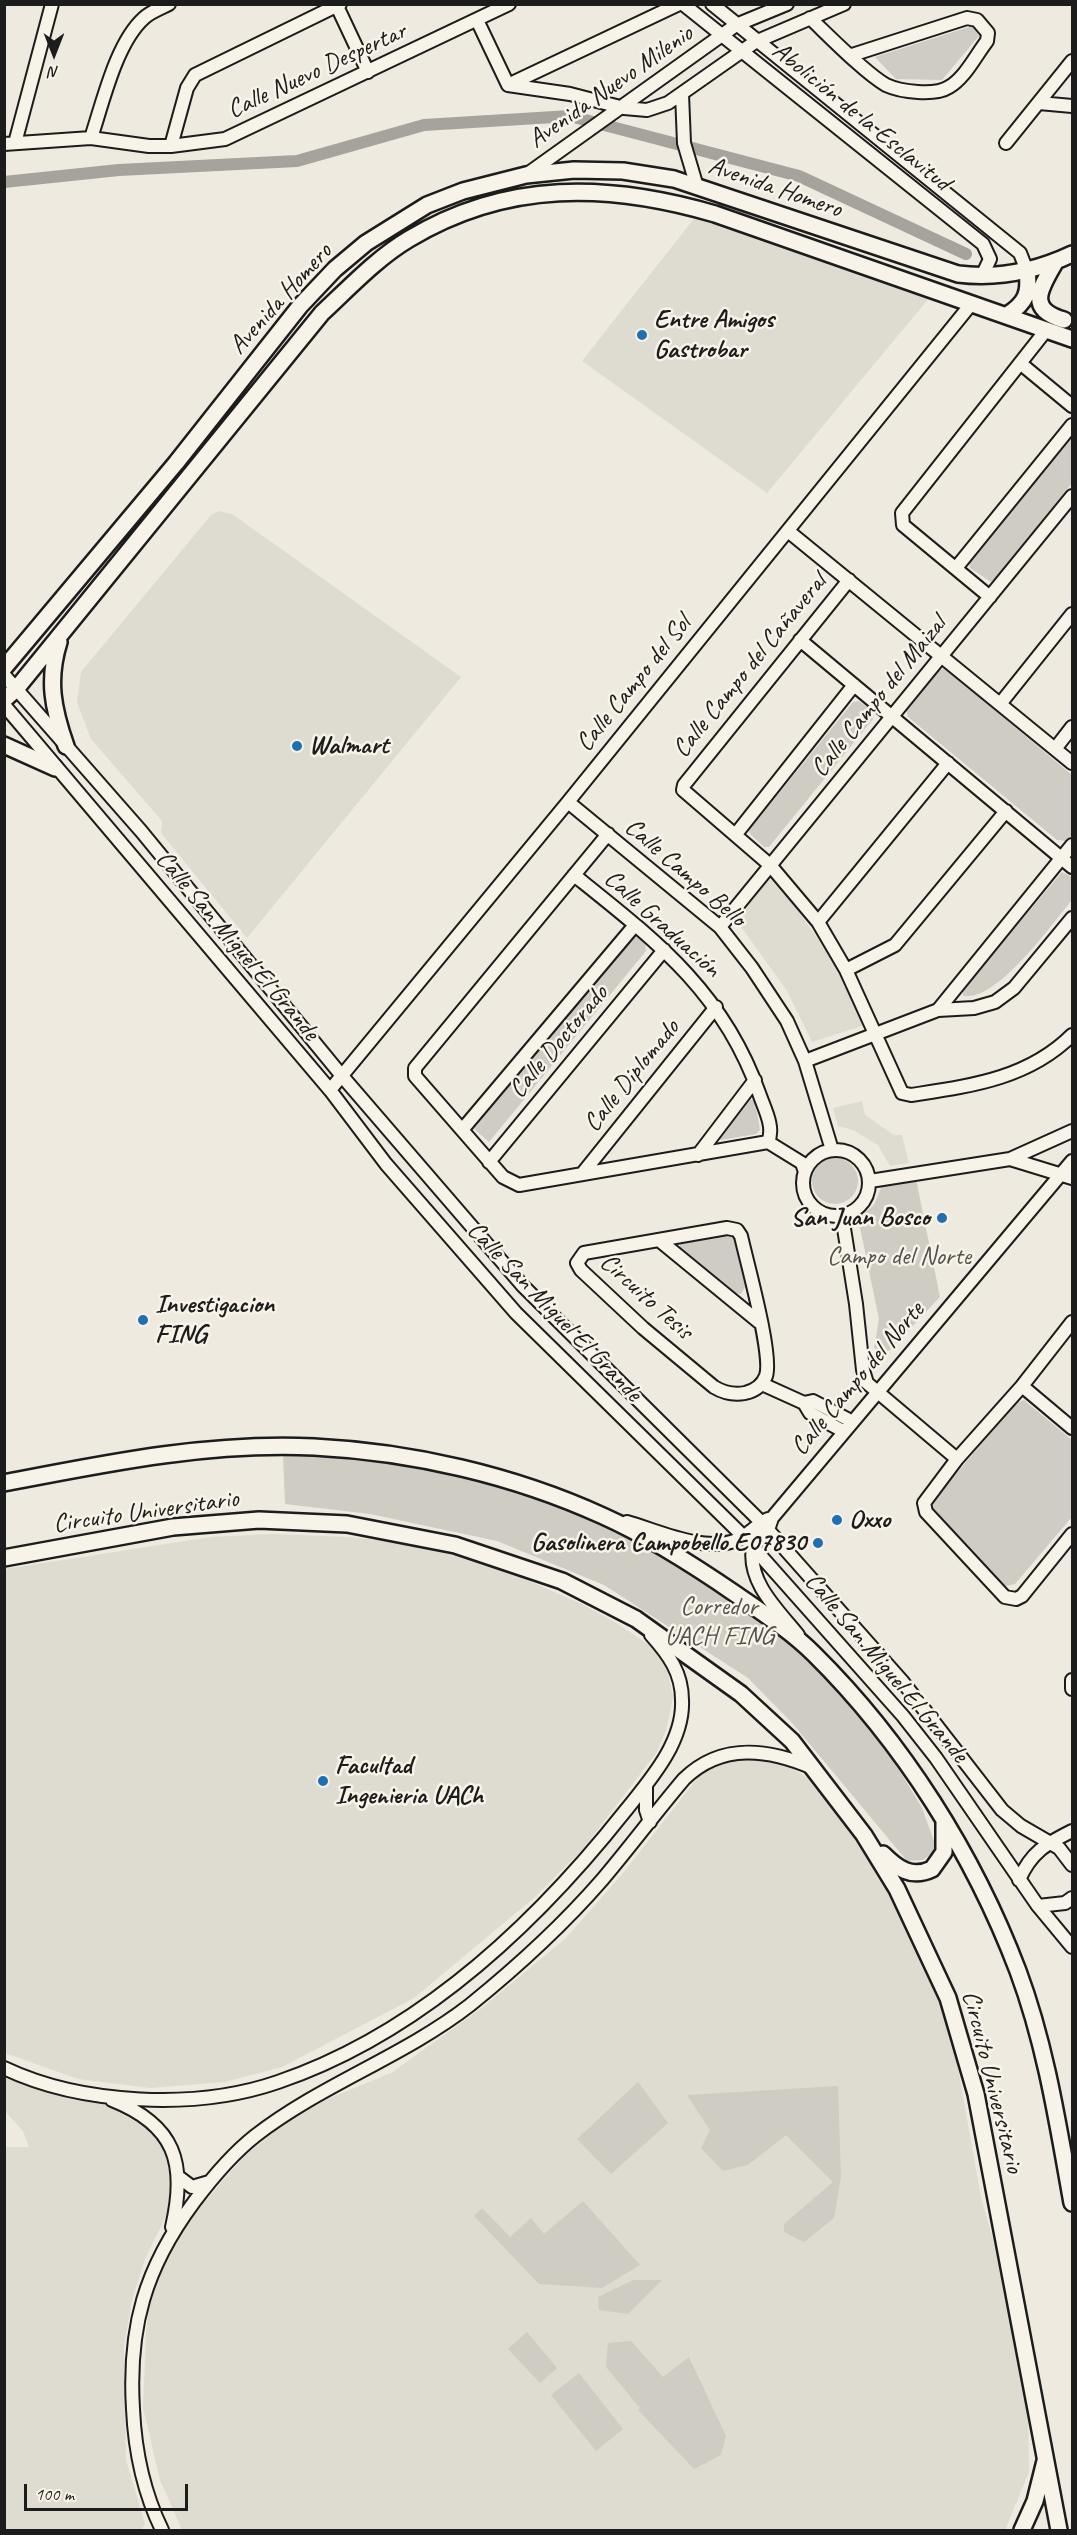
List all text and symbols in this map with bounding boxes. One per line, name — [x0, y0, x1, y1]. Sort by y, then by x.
street label: Calle Nuevo Despertar — [223, 16, 411, 126]
street label: Avenida Nuevo Milenio — [523, 19, 699, 155]
north arrow — [24, 24, 84, 84]
street label: Abolición de la Esclavitud — [766, 36, 956, 198]
text: N — [49, 62, 59, 82]
street label: Avenida Homero — [704, 151, 846, 225]
street label: Avenida Homero — [223, 237, 339, 361]
place label: Entre Amigos Gastrobar — [654, 304, 774, 366]
marker: Entre Amigos Gastrobar — [635, 328, 649, 342]
street label: Calle Campo del Cañaveral — [666, 568, 834, 764]
street label: Calle Campo del Sol — [570, 610, 698, 758]
street label: Calle Campo del Maizal — [805, 610, 953, 784]
place label: Walmart — [309, 730, 388, 762]
marker: Walmart — [290, 739, 304, 753]
street label: Calle Campo Bello — [618, 812, 752, 934]
street label: Calle San Miguel El Grande — [148, 845, 326, 1047]
street label: Calle Graduación — [597, 863, 727, 985]
street label: Calle Doctorado — [503, 979, 615, 1105]
street label: Calle Diplomado — [577, 1014, 687, 1138]
place label: San Juan Bosco — [791, 1202, 930, 1234]
marker: San Juan Bosco — [935, 1211, 949, 1225]
street label: Calle San Miguel El Grande — [460, 1215, 648, 1409]
park label: Campo del Norte — [827, 1241, 971, 1273]
street label: Circuito Tesis — [593, 1247, 699, 1347]
place label: Investigacion FING — [155, 1289, 274, 1350]
street label: Calle Campo del Norte — [785, 1296, 931, 1462]
marker: Investigacion FING — [136, 1313, 150, 1327]
street label: Circuito Universitario — [51, 1484, 241, 1540]
place label: Oxxo — [849, 1504, 890, 1536]
marker: Oxxo — [830, 1513, 844, 1527]
place label: Gasolinera Campobello E07830 — [531, 1527, 806, 1559]
marker: Gasolinera Campobello E07830 — [811, 1536, 825, 1550]
street label: Calle San Miguel El Grande — [797, 1567, 975, 1769]
park label: Corredor UACH FING — [665, 1591, 773, 1652]
place label: Facultad Ingenieria UACh — [335, 1750, 483, 1811]
marker: Facultad Ingenieria UACh — [316, 1774, 330, 1788]
street label: Circuito Universitario — [954, 1988, 1030, 2176]
scale bar — [27, 2472, 190, 2510]
text: 100 m — [35, 2483, 74, 2505]

